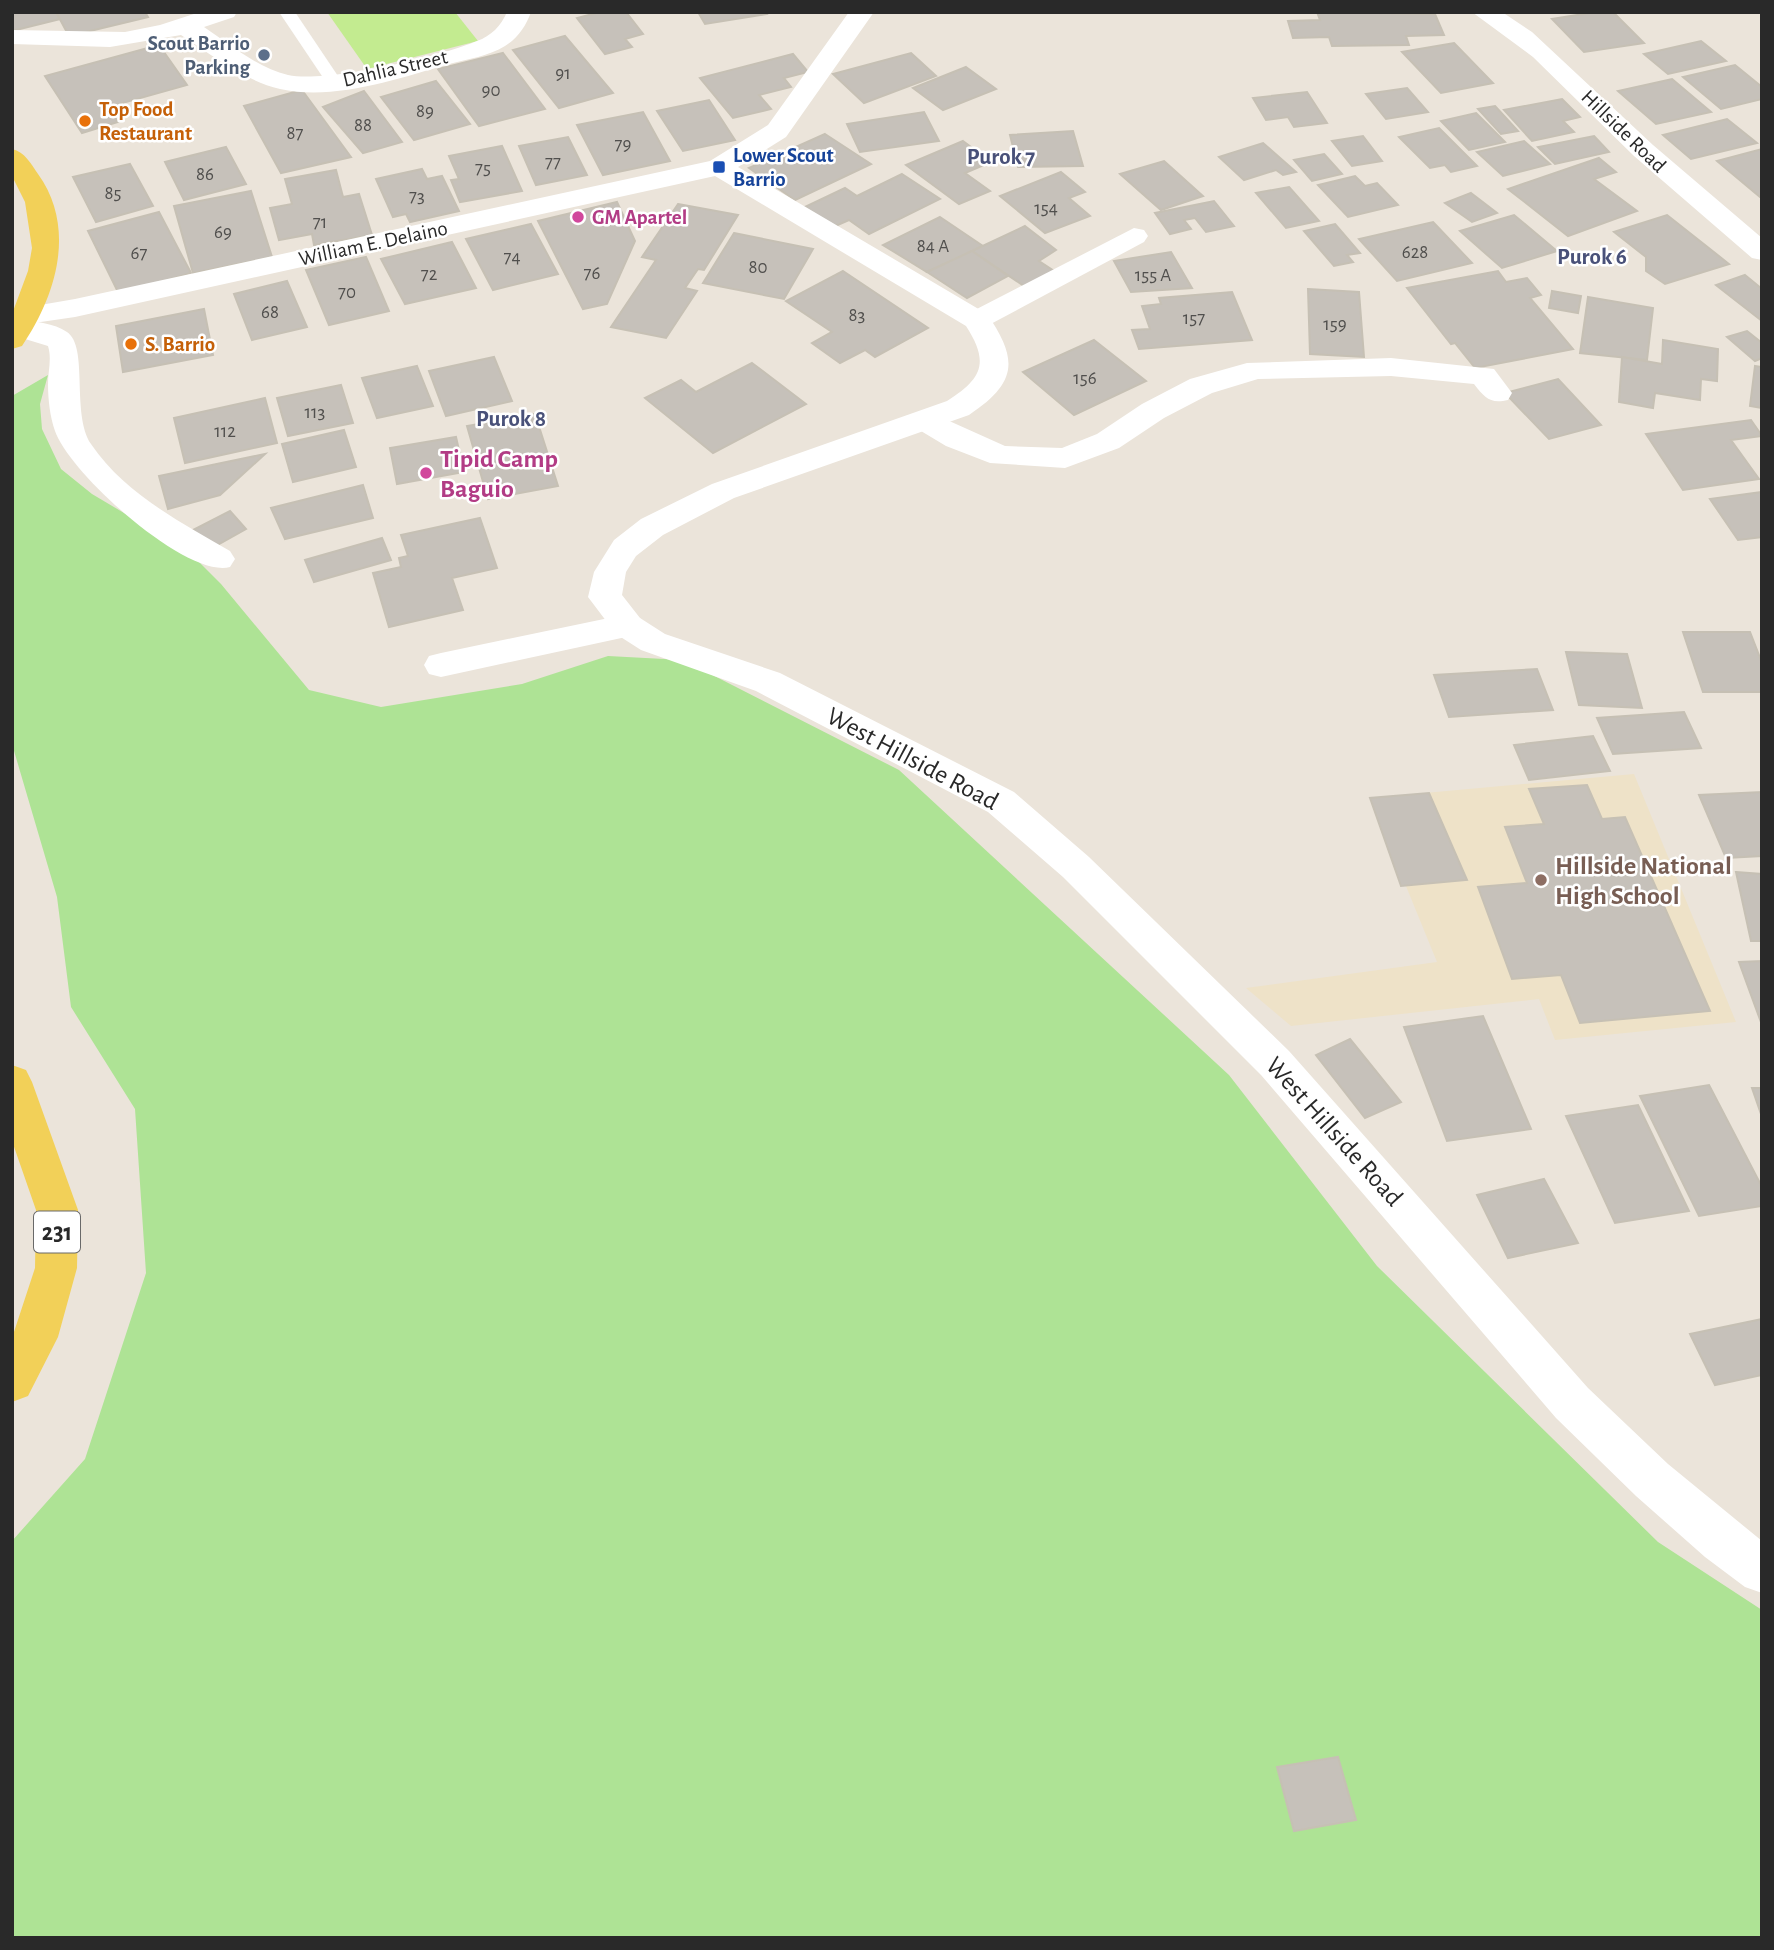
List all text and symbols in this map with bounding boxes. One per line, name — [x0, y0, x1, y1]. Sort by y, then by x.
place label: Scout Barrio Parking — [148, 33, 250, 78]
street label: Dahlia Street — [341, 46, 450, 91]
marker: Scout Barrio Parking — [256, 47, 272, 63]
house number: 91 — [555, 64, 571, 83]
house number: 90 — [482, 81, 500, 100]
street label: Hillside Road — [1577, 86, 1670, 177]
place label: Top Food Restaurant — [99, 99, 192, 144]
house number: 89 — [416, 102, 434, 121]
marker: Top Food Restaurant — [77, 113, 93, 129]
house number: 88 — [354, 116, 372, 135]
house number: 87 — [287, 124, 304, 143]
house number: 79 — [615, 135, 631, 154]
place label: Lower Scout Barrio — [733, 145, 834, 190]
district label: Purok 7 — [967, 146, 1035, 169]
house number: 77 — [545, 153, 561, 172]
house number: 75 — [475, 159, 491, 178]
marker: Lower Scout Barrio — [711, 159, 727, 175]
house number: 86 — [196, 165, 214, 184]
house number: 85 — [105, 184, 122, 203]
house number: 73 — [409, 187, 425, 206]
house number: 154 — [1034, 199, 1058, 218]
place label: GM Apartel — [592, 207, 687, 228]
marker: GM Apartel — [570, 209, 586, 225]
house number: 71 — [313, 213, 327, 232]
street label: William E. Delaino — [297, 217, 450, 270]
house number: 69 — [214, 223, 232, 242]
house number: 84 A — [917, 237, 949, 256]
house number: 628 — [1402, 243, 1428, 262]
house number: 67 — [131, 244, 148, 263]
district label: Purok 6 — [1557, 246, 1627, 269]
house number: 74 — [503, 248, 521, 267]
house number: 80 — [748, 258, 768, 277]
house number: 76 — [584, 264, 600, 283]
house number: 72 — [421, 265, 438, 284]
house number: 155 A — [1135, 266, 1171, 285]
house number: 70 — [338, 283, 356, 302]
house number: 68 — [261, 303, 279, 322]
house number: 83 — [849, 306, 865, 325]
house number: 157 — [1183, 309, 1205, 328]
house number: 159 — [1323, 315, 1347, 334]
place label: S. Barrio — [145, 334, 215, 355]
marker: S. Barrio — [123, 336, 139, 352]
house number: 156 — [1073, 369, 1097, 388]
house number: 113 — [305, 403, 325, 422]
district label: Purok 8 — [476, 408, 546, 431]
house number: 112 — [214, 422, 236, 441]
place label: Tipid Camp Baguio — [440, 446, 558, 502]
marker: Tipid Camp Baguio — [418, 465, 434, 481]
street label: West Hillside Road — [822, 703, 1003, 815]
place label: Hillside National High School — [1555, 853, 1732, 909]
marker: Hillside National High School — [1533, 872, 1549, 888]
street label: West Hillside Road — [1261, 1052, 1408, 1211]
road number: 231 — [34, 1212, 80, 1252]

